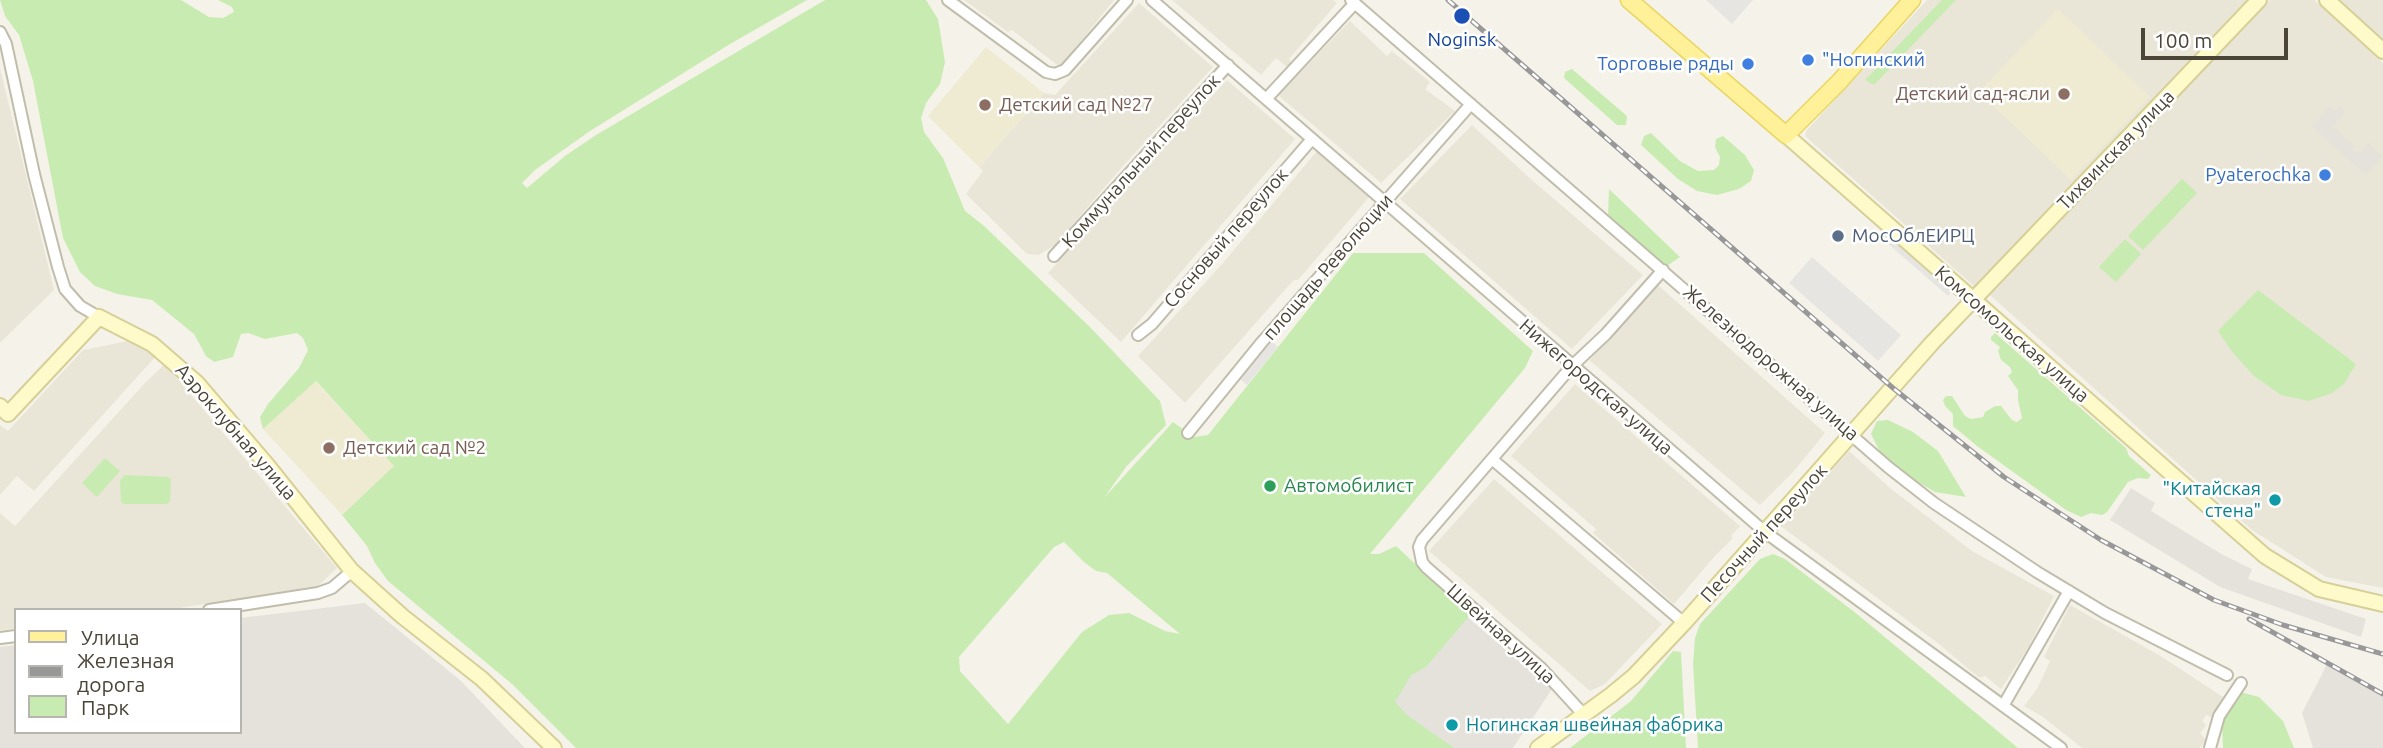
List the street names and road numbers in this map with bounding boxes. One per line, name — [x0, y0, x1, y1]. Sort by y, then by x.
street label: Коммунальный переулок — [1057, 69, 1225, 253]
street label: Тихвинская улица — [2053, 85, 2179, 215]
street label: Сосновый переулок — [1159, 163, 1293, 313]
street label: площадь Революции — [1258, 189, 1398, 345]
street label: Комсомольская улица — [1930, 261, 2094, 407]
street label: Железнодорожная улица — [1679, 280, 1863, 446]
street label: Нижегородская улица — [1515, 314, 1677, 460]
street label: Аэроклубная улица — [171, 359, 301, 505]
street label: Песочный переулок — [1696, 459, 1832, 607]
street label: Швейная улица — [1442, 579, 1560, 689]

